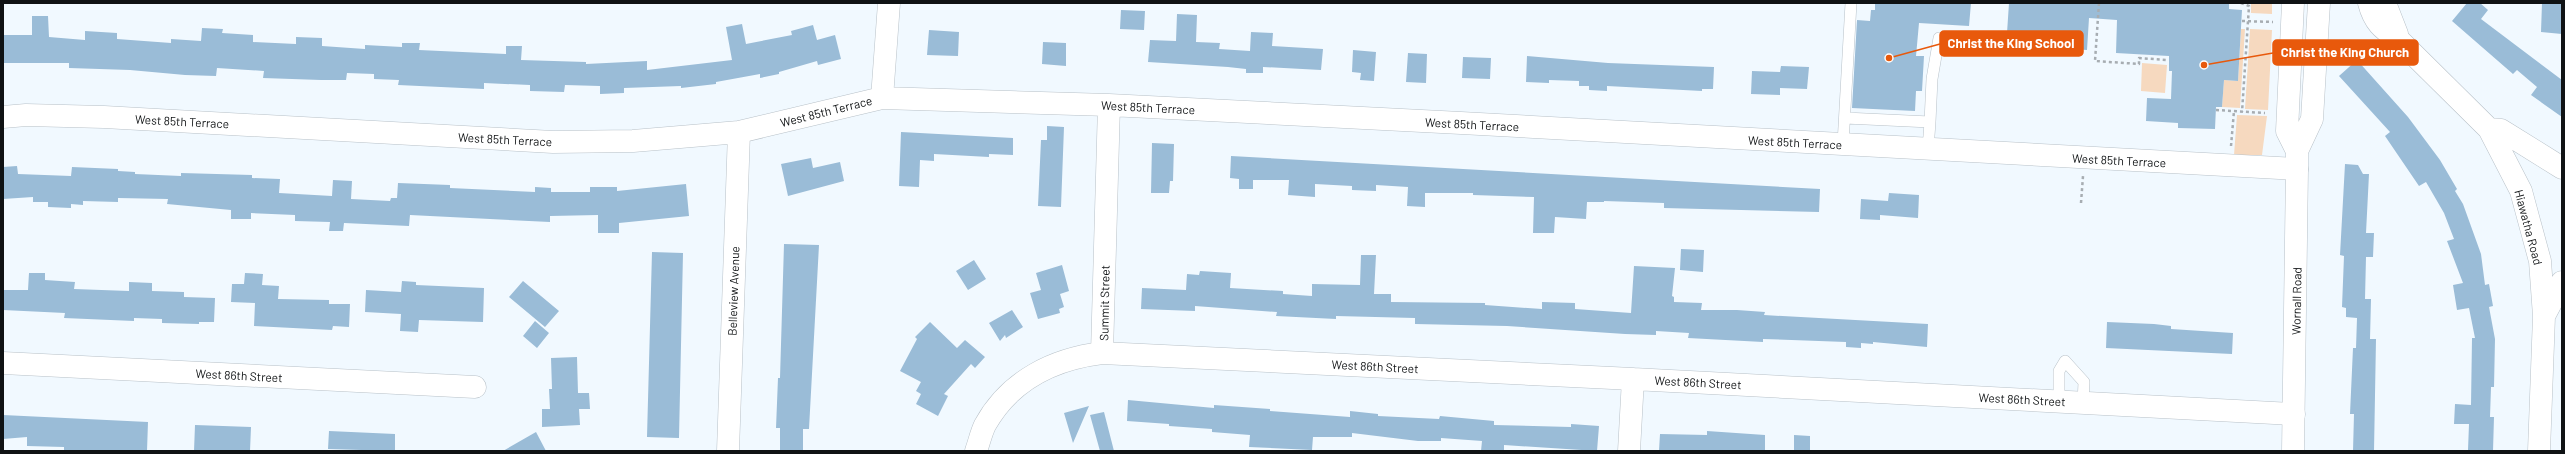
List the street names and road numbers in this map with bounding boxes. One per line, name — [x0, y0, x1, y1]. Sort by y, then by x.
street label: West 85th Terrace — [779, 93, 873, 129]
street label: West 85th Terrace — [1101, 98, 1195, 116]
street label: West 85th Terrace — [135, 112, 229, 130]
street label: West 85th Terrace — [1425, 115, 1519, 133]
street label: West 85th Terrace — [458, 130, 552, 148]
street label: West 85th Terrace — [1748, 133, 1842, 151]
street label: West 85th Terrace — [2072, 151, 2166, 169]
street label: Hiawatha Road — [2512, 188, 2546, 266]
street label: Belleview Avenue — [724, 246, 742, 336]
street label: Summit Street — [1096, 265, 1112, 341]
street label: Wornall Road — [2288, 267, 2304, 335]
street label: West 86th Street — [1331, 357, 1419, 375]
street label: West 86th Street — [195, 366, 283, 384]
street label: West 86th Street — [1654, 373, 1742, 391]
street label: West 86th Street — [1978, 390, 2066, 408]

